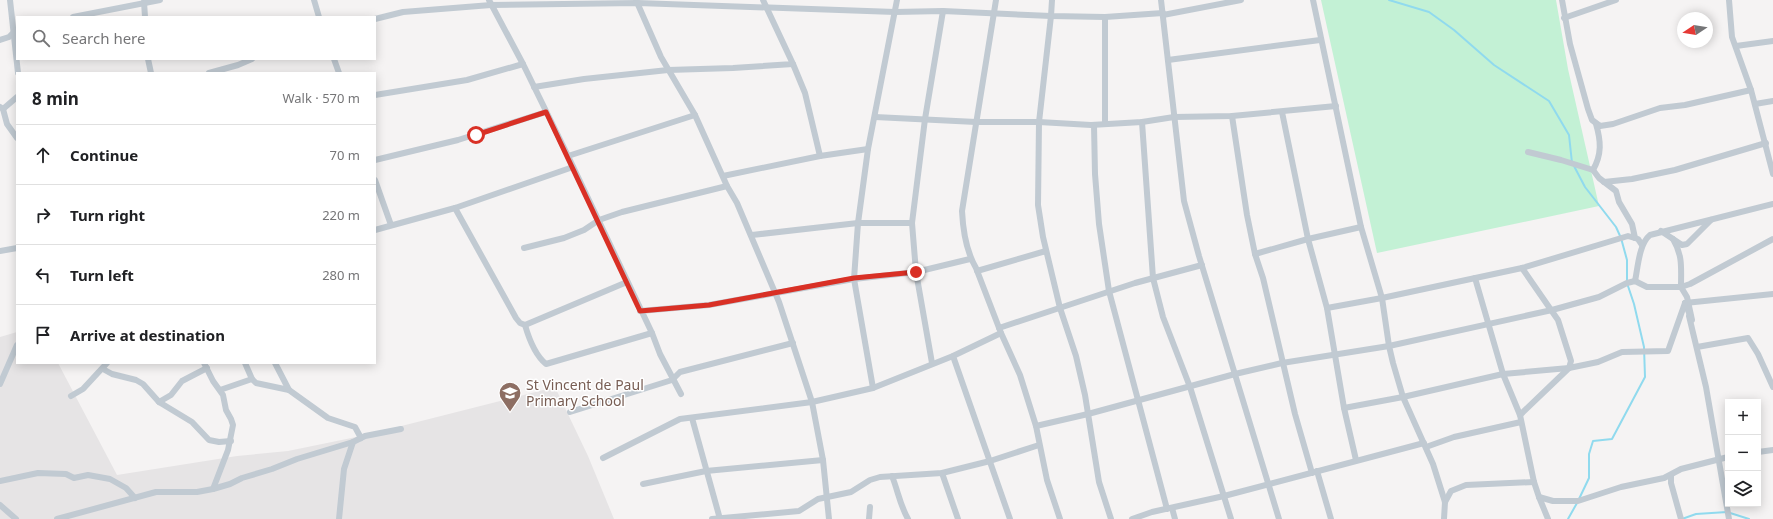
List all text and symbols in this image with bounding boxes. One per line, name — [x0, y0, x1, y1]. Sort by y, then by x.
north arrow — [1677, 12, 1713, 48]
search box — [16, 16, 376, 60]
icon: search — [30, 27, 52, 49]
text: Search here — [62, 28, 145, 48]
text: 8 min — [32, 87, 79, 110]
text: Walk · 570 m — [282, 89, 360, 107]
route start — [467, 126, 485, 144]
icon: ahead — [32, 144, 54, 166]
text: Continue — [70, 145, 138, 165]
text: 70 m — [330, 146, 360, 164]
icon: right — [32, 204, 54, 226]
text: Turn right — [70, 205, 145, 225]
text: 220 m — [322, 206, 360, 224]
route end — [907, 263, 925, 281]
icon: left — [32, 264, 54, 286]
text: Turn left — [70, 265, 134, 285]
text: 280 m — [322, 266, 360, 284]
icon: arrive — [32, 324, 54, 346]
text: Arrive at destination — [70, 325, 225, 345]
place label: St Vincent de Paul Primary School — [526, 375, 644, 410]
school or university icon: St Vincent de Paul Primary School — [497, 380, 523, 413]
map controls — [1725, 399, 1761, 507]
button: + — [1725, 399, 1761, 435]
button: − — [1725, 435, 1761, 471]
button: layers — [1725, 471, 1761, 507]

